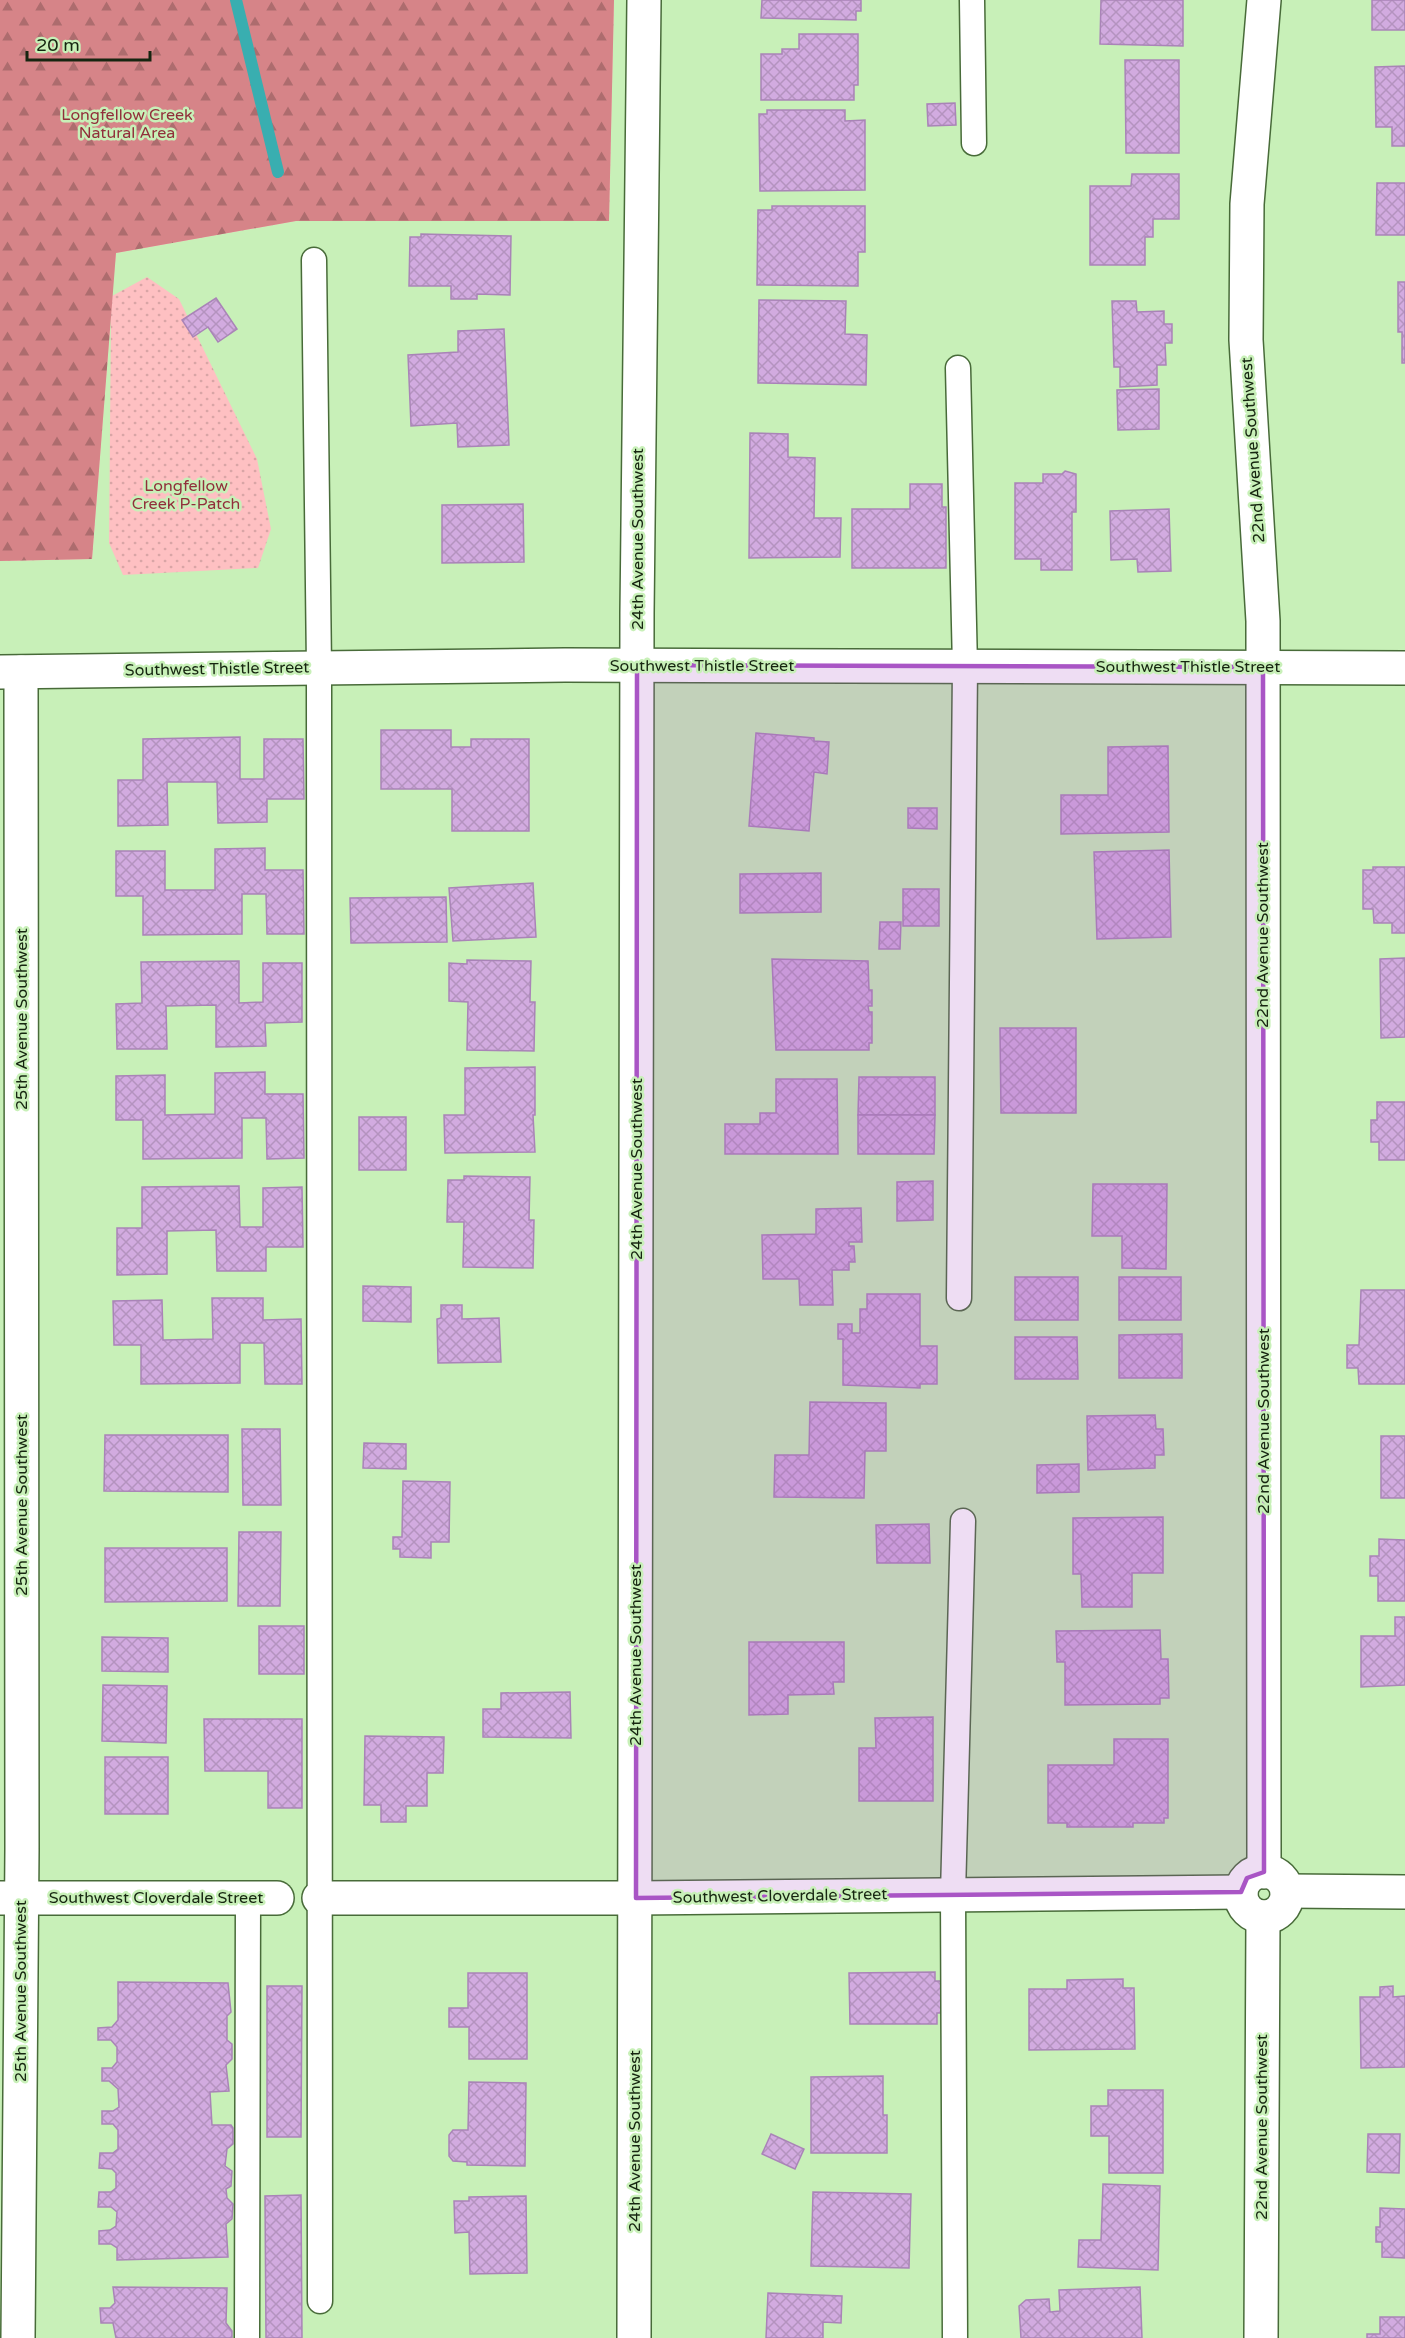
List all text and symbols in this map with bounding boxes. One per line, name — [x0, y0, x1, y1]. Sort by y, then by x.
scale bar — [27, 24, 150, 62]
text: 20 m — [36, 34, 80, 56]
park label: Longfellow Creek Natural Area — [61, 105, 193, 143]
street label: 22nd Avenue Southwest — [1237, 357, 1269, 543]
street label: 24th Avenue Southwest — [628, 448, 648, 630]
park label: Longfellow Creek P-Patch — [132, 476, 240, 514]
street label: Southwest Thistle Street — [610, 656, 794, 676]
street label: Southwest Thistle Street — [125, 657, 309, 681]
street label: Southwest Thistle Street — [1096, 657, 1280, 677]
street label: 22nd Avenue Southwest — [1253, 842, 1273, 1028]
street label: 25th Avenue Southwest — [12, 928, 32, 1110]
street label: 24th Avenue Southwest — [627, 1078, 647, 1260]
street label: 22nd Avenue Southwest — [1254, 1328, 1274, 1514]
street label: 25th Avenue Southwest — [12, 1414, 32, 1596]
street label: 24th Avenue Southwest — [626, 1564, 646, 1746]
street label: Southwest Cloverdale Street — [673, 1884, 887, 1908]
street label: Southwest Cloverdale Street — [49, 1888, 263, 1908]
street label: 25th Avenue Southwest — [11, 1900, 31, 2082]
street label: 22nd Avenue Southwest — [1252, 2034, 1272, 2220]
street label: 24th Avenue Southwest — [625, 2050, 645, 2232]

